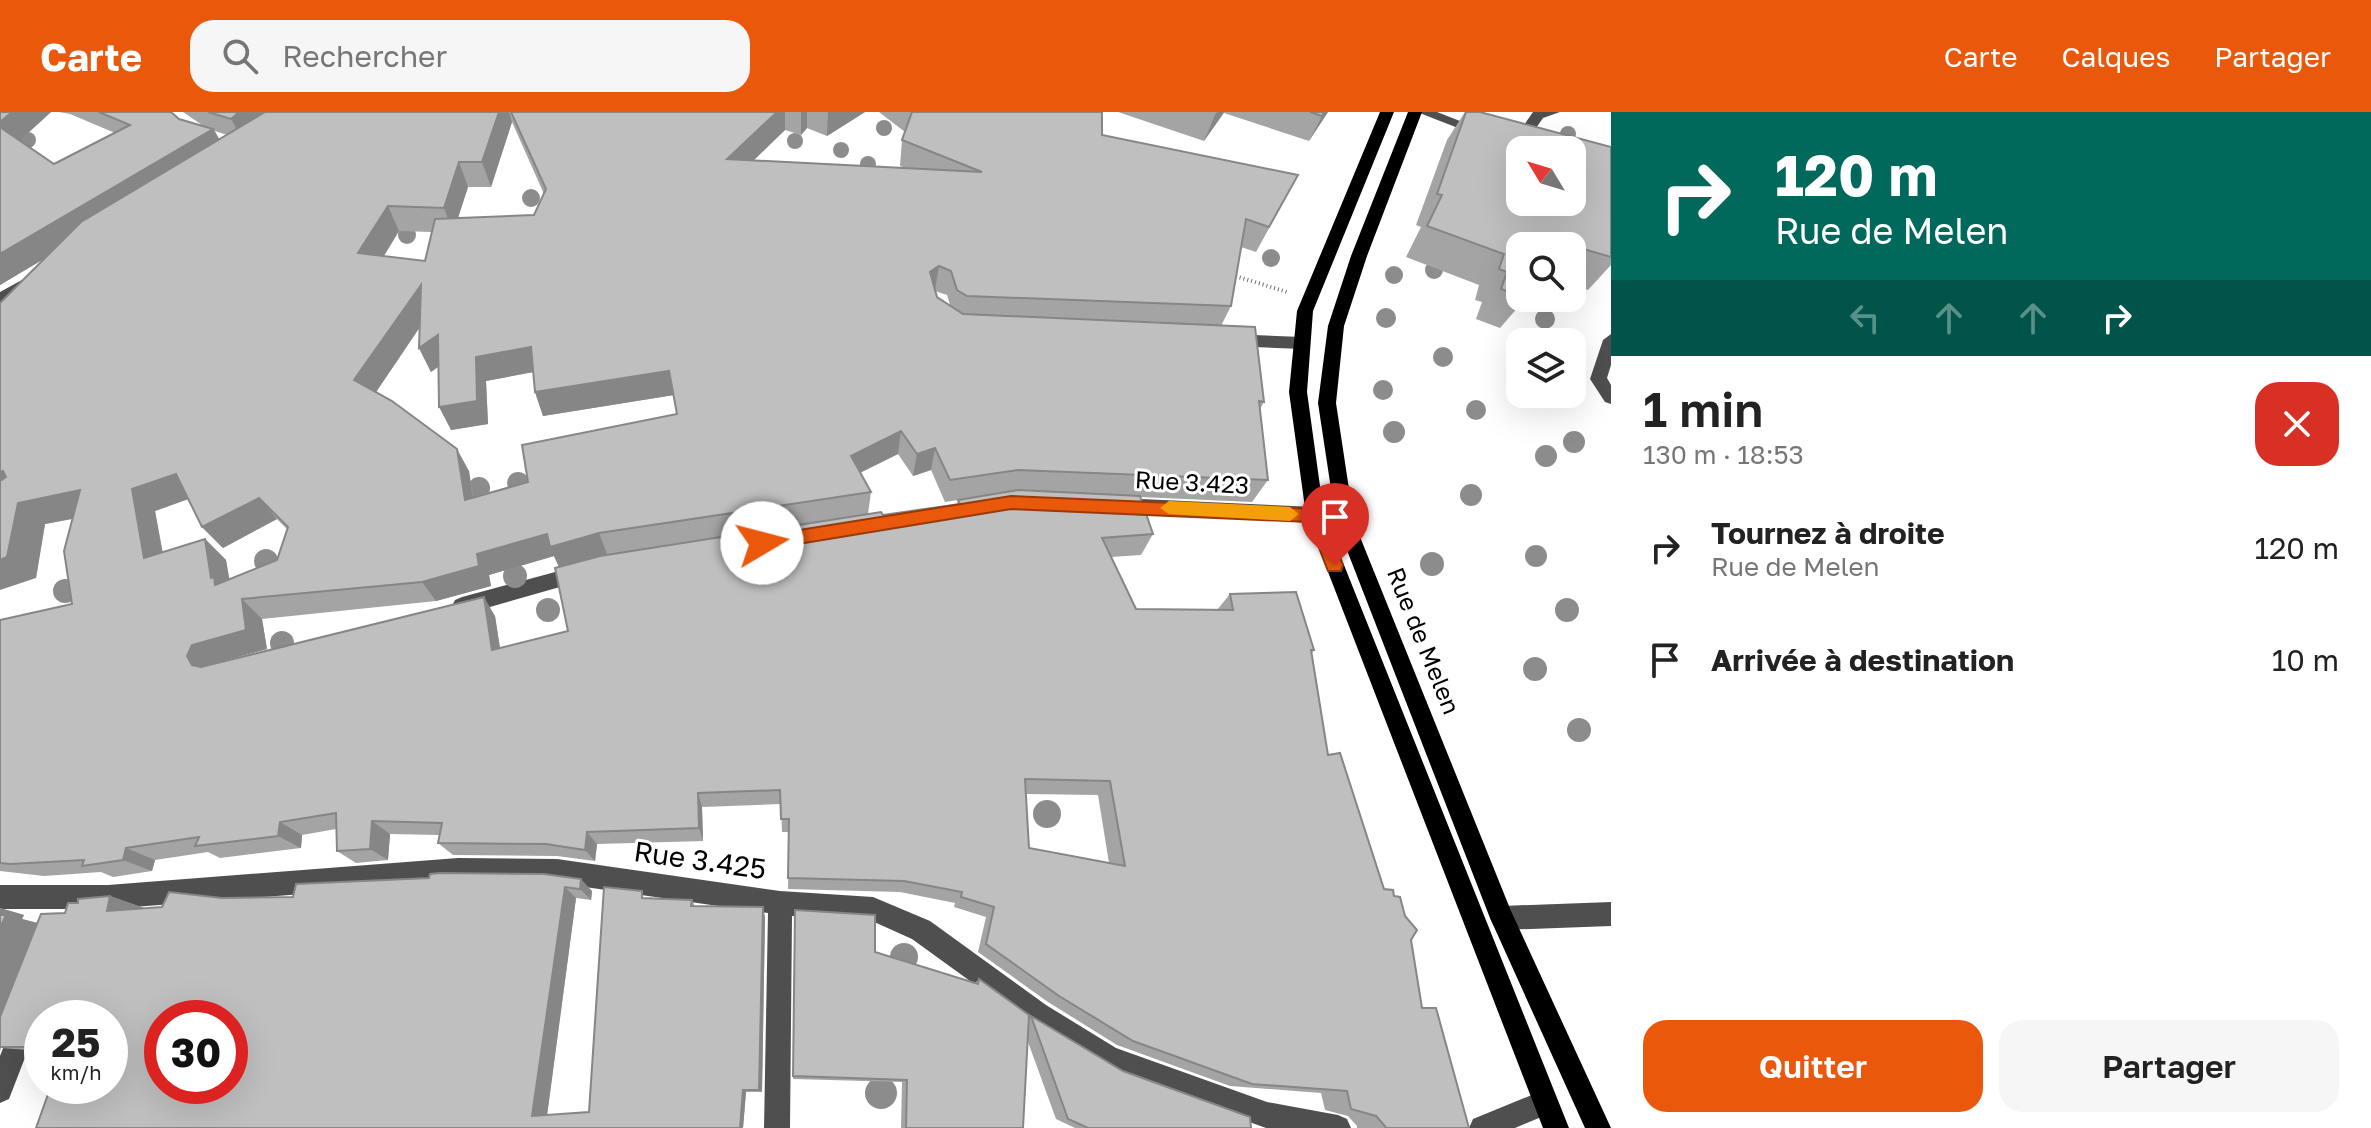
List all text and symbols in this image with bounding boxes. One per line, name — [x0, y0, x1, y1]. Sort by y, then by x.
search box — [190, 20, 750, 92]
text: Carte — [40, 34, 142, 79]
icon: search — [218, 34, 262, 78]
text: Rechercher — [282, 38, 447, 74]
text: Carte — [1944, 40, 2017, 73]
text: Calques — [2061, 40, 2170, 73]
text: Partager — [2214, 40, 2331, 73]
north arrow — [1506, 136, 1586, 216]
map controls — [1506, 136, 1586, 408]
text: 120 m — [1775, 141, 1937, 208]
icon: right — [1643, 144, 1747, 248]
text: Rue de Melen — [1775, 209, 2008, 252]
button: search — [1506, 232, 1586, 312]
icon: left — [1843, 296, 1887, 340]
icon: ahead — [1927, 296, 1971, 340]
icon: ahead — [2011, 296, 2055, 340]
icon: right — [2095, 296, 2139, 340]
button: layers — [1506, 328, 1586, 408]
text: 1 min — [1643, 380, 1763, 438]
button: close — [2255, 382, 2339, 466]
text: 130 m · 18:53 — [1643, 439, 1804, 470]
street label: Rue 3.423 — [1134, 464, 1250, 499]
pin — [1301, 483, 1369, 565]
icon: arrive — [1313, 495, 1357, 539]
position arrow — [720, 501, 804, 585]
text: Tournez à droite — [1711, 515, 1945, 551]
icon: right — [1643, 526, 1687, 570]
text: 120 m — [2254, 530, 2339, 566]
text: Rue de Melen — [1711, 551, 1880, 582]
street label: Rue de Melen — [1382, 563, 1467, 718]
icon: arrive — [1643, 638, 1687, 682]
text: Arrivée à destination — [1711, 642, 2014, 678]
text: 10 m — [2272, 642, 2339, 678]
street label: Rue 3.425 — [632, 834, 768, 885]
speed limit sign: 30 — [144, 1000, 248, 1104]
text: 25 — [52, 1018, 100, 1066]
button: Quitter — [1643, 1020, 1983, 1112]
button: Partager — [1999, 1020, 2339, 1112]
text: km/h — [51, 1060, 101, 1084]

